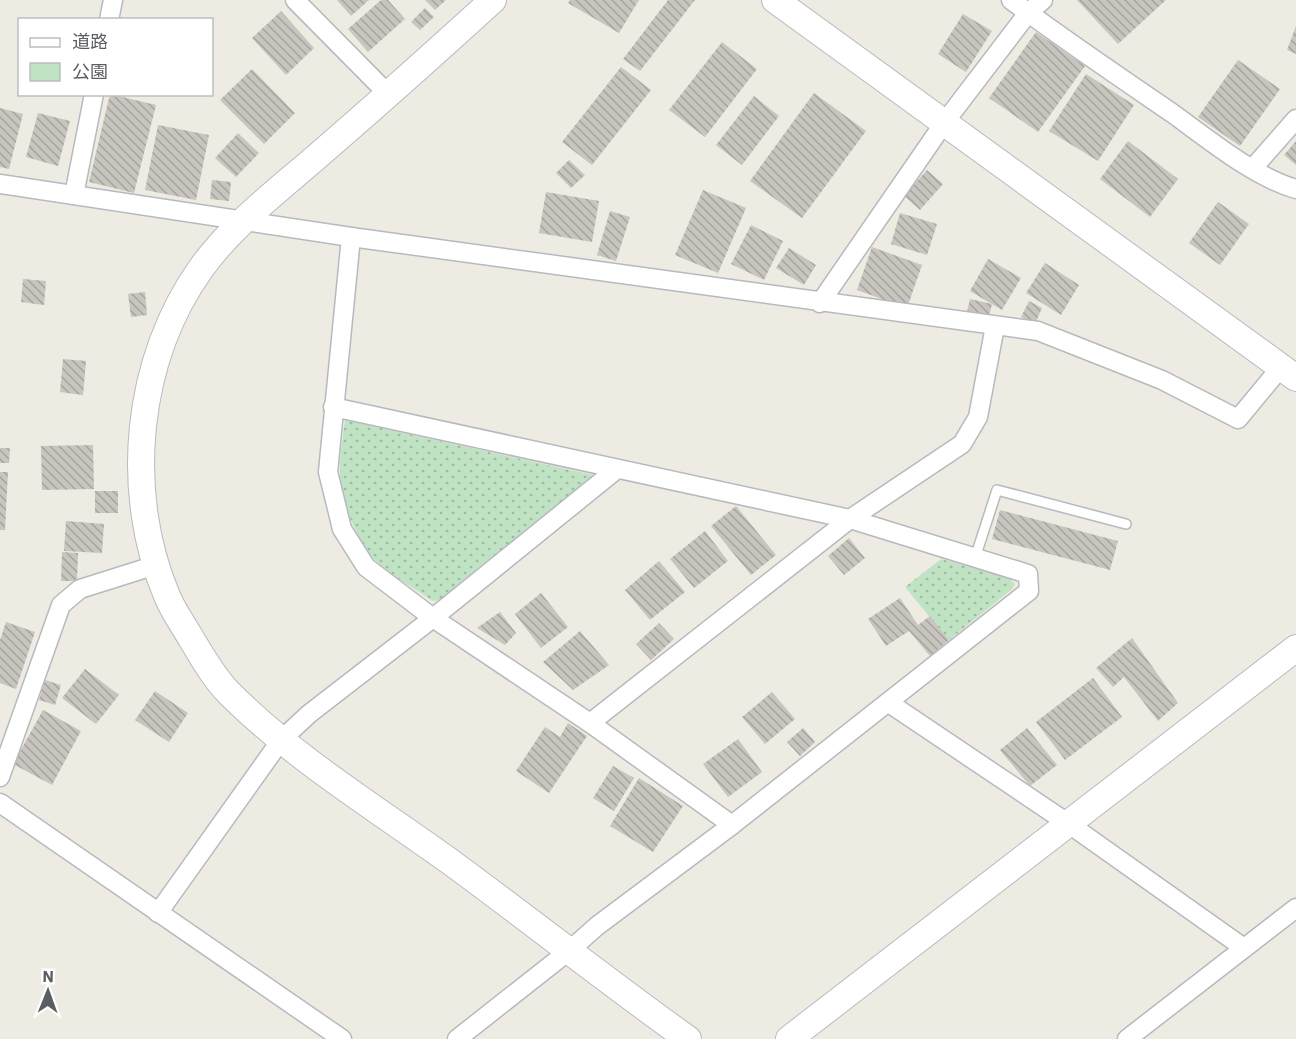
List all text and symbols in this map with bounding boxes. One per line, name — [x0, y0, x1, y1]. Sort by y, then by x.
legend — [18, 18, 213, 96]
text: 道路 — [72, 30, 108, 53]
text: 公園 — [72, 60, 108, 83]
north arrow — [18, 961, 78, 1021]
text: N — [42, 966, 54, 986]

